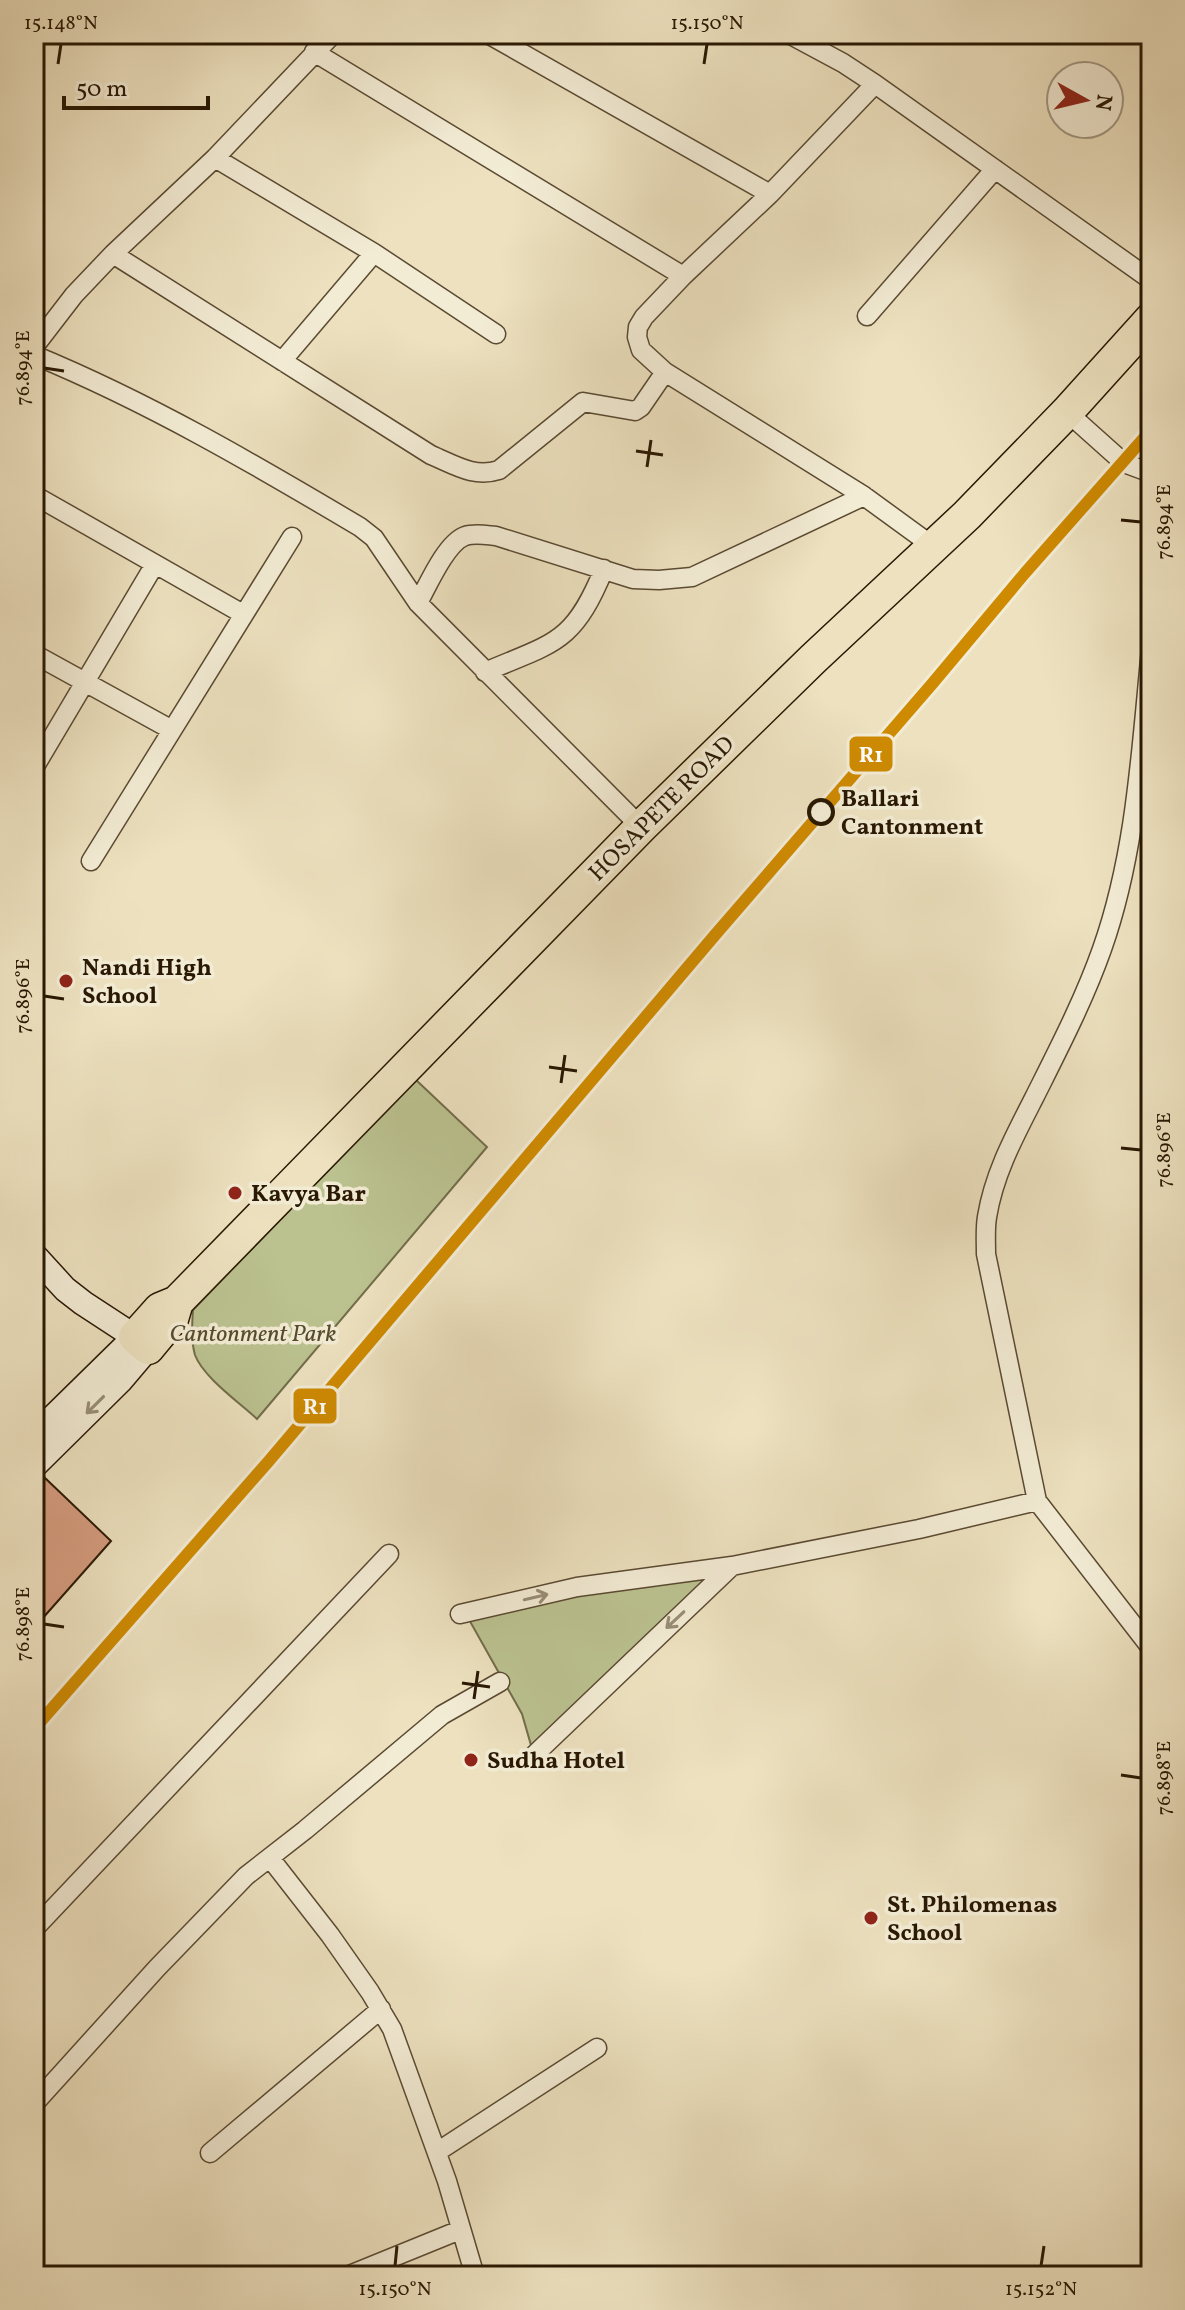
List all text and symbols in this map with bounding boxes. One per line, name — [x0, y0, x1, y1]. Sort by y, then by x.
text: 15.148°N — [24, 10, 98, 38]
text: 15.150°N — [670, 10, 744, 38]
scale bar — [64, 60, 208, 110]
north arrow — [1045, 60, 1125, 140]
text: 50 m — [76, 73, 128, 107]
text: N — [1086, 92, 1119, 113]
text: 76.894°E — [10, 330, 38, 406]
text: 76.894°E — [1151, 484, 1179, 560]
street label: HOSAPETE ROAD — [582, 729, 743, 890]
line badge: R1 — [848, 735, 894, 773]
text: R1 — [859, 741, 883, 772]
place label: Ballari Cantonment — [841, 783, 983, 845]
marker: Ballari Cantonment — [808, 799, 834, 825]
place label: Nandi High School — [82, 952, 212, 1014]
text: 76.896°E — [10, 958, 38, 1034]
marker: Nandi High School — [57, 972, 75, 990]
text: 76.896°E — [1151, 1112, 1179, 1188]
place label: Kavya Bar — [251, 1178, 366, 1212]
marker: Kavya Bar — [226, 1184, 244, 1202]
park label: Cantonment Park — [170, 1318, 336, 1352]
line badge: R1 — [292, 1387, 338, 1425]
text: R1 — [303, 1393, 327, 1424]
one-way arrow — [86, 1395, 105, 1414]
text: 76.898°E — [10, 1587, 38, 1661]
one-way arrow — [523, 1588, 548, 1603]
one-way arrow — [665, 1610, 685, 1629]
text: 76.898°E — [1151, 1741, 1179, 1815]
place label: Sudha Hotel — [487, 1745, 625, 1779]
marker: Sudha Hotel — [462, 1751, 480, 1769]
place label: St. Philomenas School — [887, 1889, 1057, 1951]
marker: St. Philomenas School — [862, 1909, 880, 1927]
text: 15.150°N — [358, 2276, 432, 2304]
text: 15.152°N — [1005, 2276, 1077, 2304]

